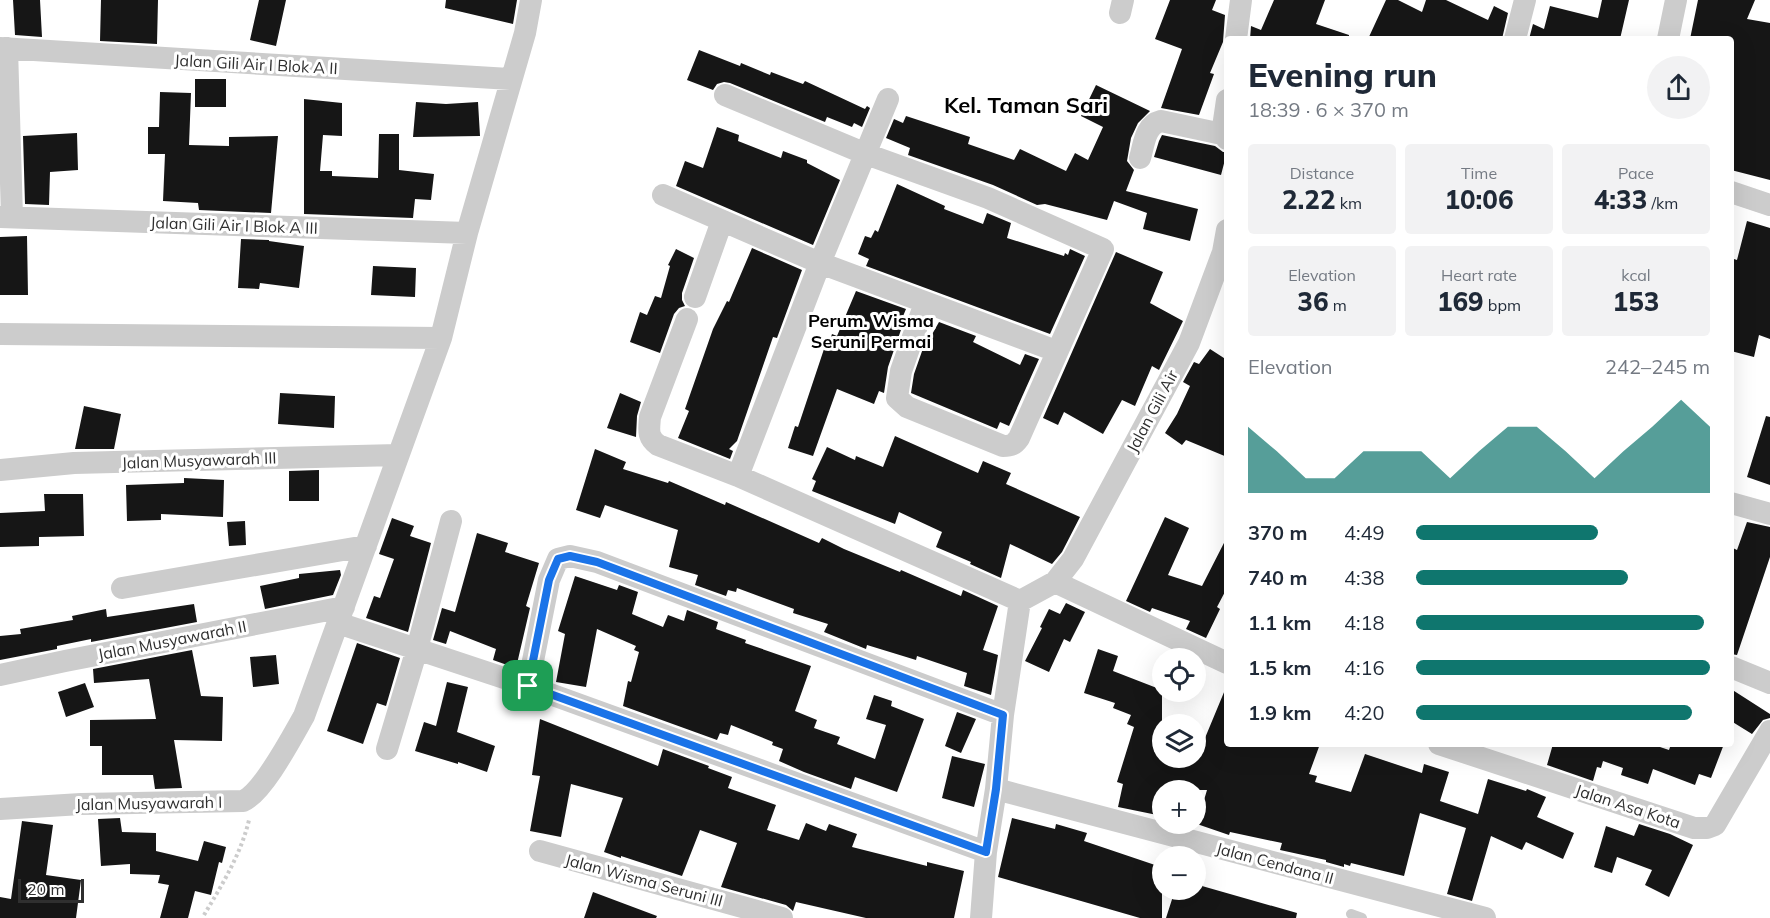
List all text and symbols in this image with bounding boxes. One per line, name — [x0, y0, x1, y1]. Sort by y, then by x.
street label: Jalan Gili Air I Blok A II — [174, 50, 338, 78]
text: Evening run — [1248, 54, 1437, 95]
button: share — [1647, 56, 1710, 119]
district label: Kel. Taman Sari — [944, 91, 1108, 119]
text: 18:39 · 6 × 370 m — [1248, 97, 1409, 122]
text: Distance — [1290, 163, 1354, 183]
text: Time — [1461, 163, 1497, 183]
text: Pace — [1618, 163, 1654, 183]
text: 2.22 — [1282, 183, 1336, 216]
text: 10:06 — [1444, 183, 1514, 216]
text: 4:33 — [1594, 183, 1647, 216]
text: km — [1336, 193, 1362, 213]
text: /km — [1647, 193, 1678, 213]
street label: Jalan Gili Air I Blok A III — [150, 212, 318, 238]
text: Elevation — [1288, 265, 1356, 285]
text: Heart rate — [1441, 265, 1517, 285]
text: kcal — [1621, 265, 1651, 285]
text: 36 — [1297, 285, 1328, 318]
text: 169 — [1437, 285, 1484, 318]
text: 153 — [1613, 285, 1659, 318]
text: m — [1328, 295, 1347, 315]
text: bpm — [1484, 295, 1521, 315]
district label: Perum. Wisma Seruni Permai — [808, 309, 934, 353]
text: Elevation — [1248, 354, 1333, 379]
text: 242–245 m — [1605, 354, 1710, 379]
street label: Jalan Gili Air — [1122, 366, 1182, 456]
street label: Jalan Musyawarah III — [121, 447, 277, 473]
text: 370 m — [1248, 520, 1307, 545]
text: 4:49 — [1344, 520, 1385, 545]
text: 740 m — [1248, 565, 1307, 590]
text: 4:38 — [1344, 565, 1385, 590]
text: 1.1 km — [1248, 610, 1311, 635]
text: 4:18 — [1344, 610, 1385, 635]
street label: Jalan Musyawarah II — [96, 616, 248, 664]
map controls — [1152, 648, 1206, 900]
button: locate — [1152, 648, 1206, 702]
text: 1.5 km — [1248, 655, 1311, 680]
text: 4:16 — [1344, 655, 1385, 680]
pin — [502, 660, 553, 711]
icon: arrive — [511, 669, 544, 702]
text: 1.9 km — [1248, 700, 1311, 725]
text: 4:20 — [1344, 700, 1385, 725]
button: layers — [1152, 714, 1206, 768]
button: + — [1152, 780, 1206, 834]
street label: Jalan Asa Kota — [1573, 780, 1683, 832]
street label: Jalan Musyawarah I — [75, 792, 223, 814]
street label: Jalan Cendana II — [1214, 838, 1336, 888]
button: − — [1152, 846, 1206, 900]
street label: Jalan Wisma Seruni III — [563, 849, 725, 911]
scale bar — [18, 876, 84, 904]
text: 20 m — [27, 879, 64, 899]

